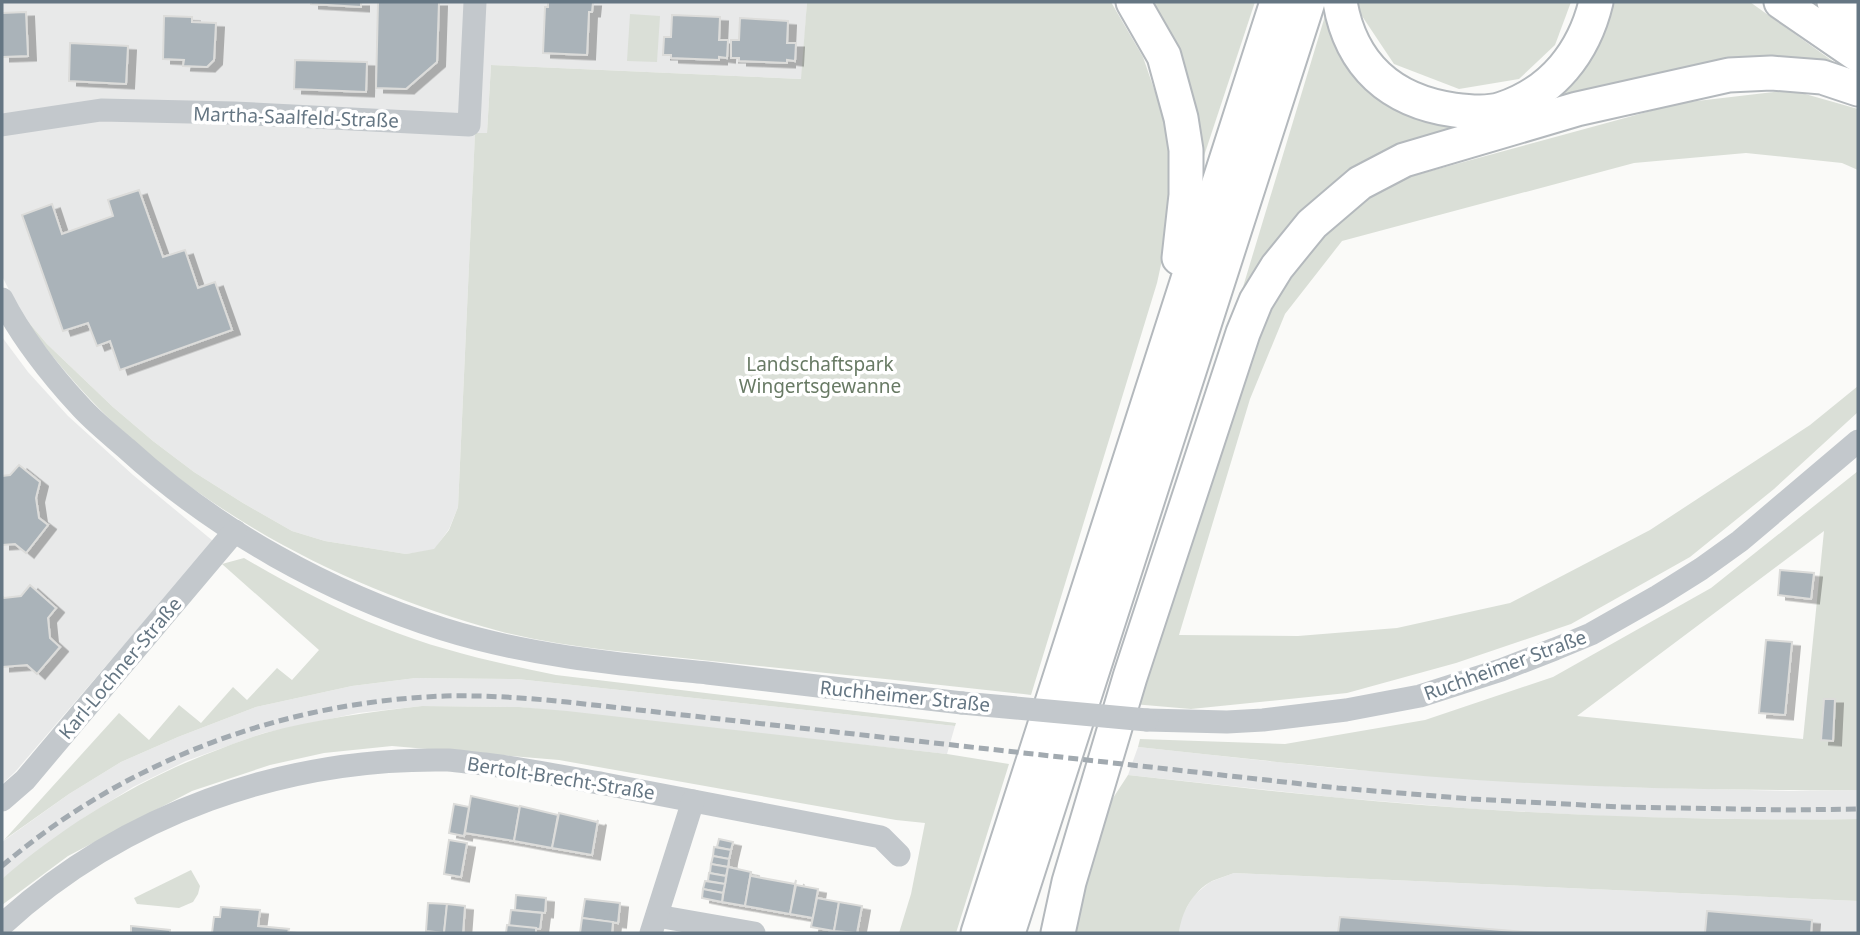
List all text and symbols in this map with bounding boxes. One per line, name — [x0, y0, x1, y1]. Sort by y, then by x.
street label: Martha-Saalfeld-Straße — [193, 100, 399, 134]
park label: Landschaftspark Wingertsgewanne — [739, 351, 901, 399]
street label: Karl-Lochner-Straße — [53, 591, 187, 745]
street label: Ruchheimer Straße — [1420, 624, 1590, 706]
street label: Ruchheimer Straße — [819, 674, 991, 718]
street label: Bertolt-Brecht-Straße — [465, 750, 657, 806]

